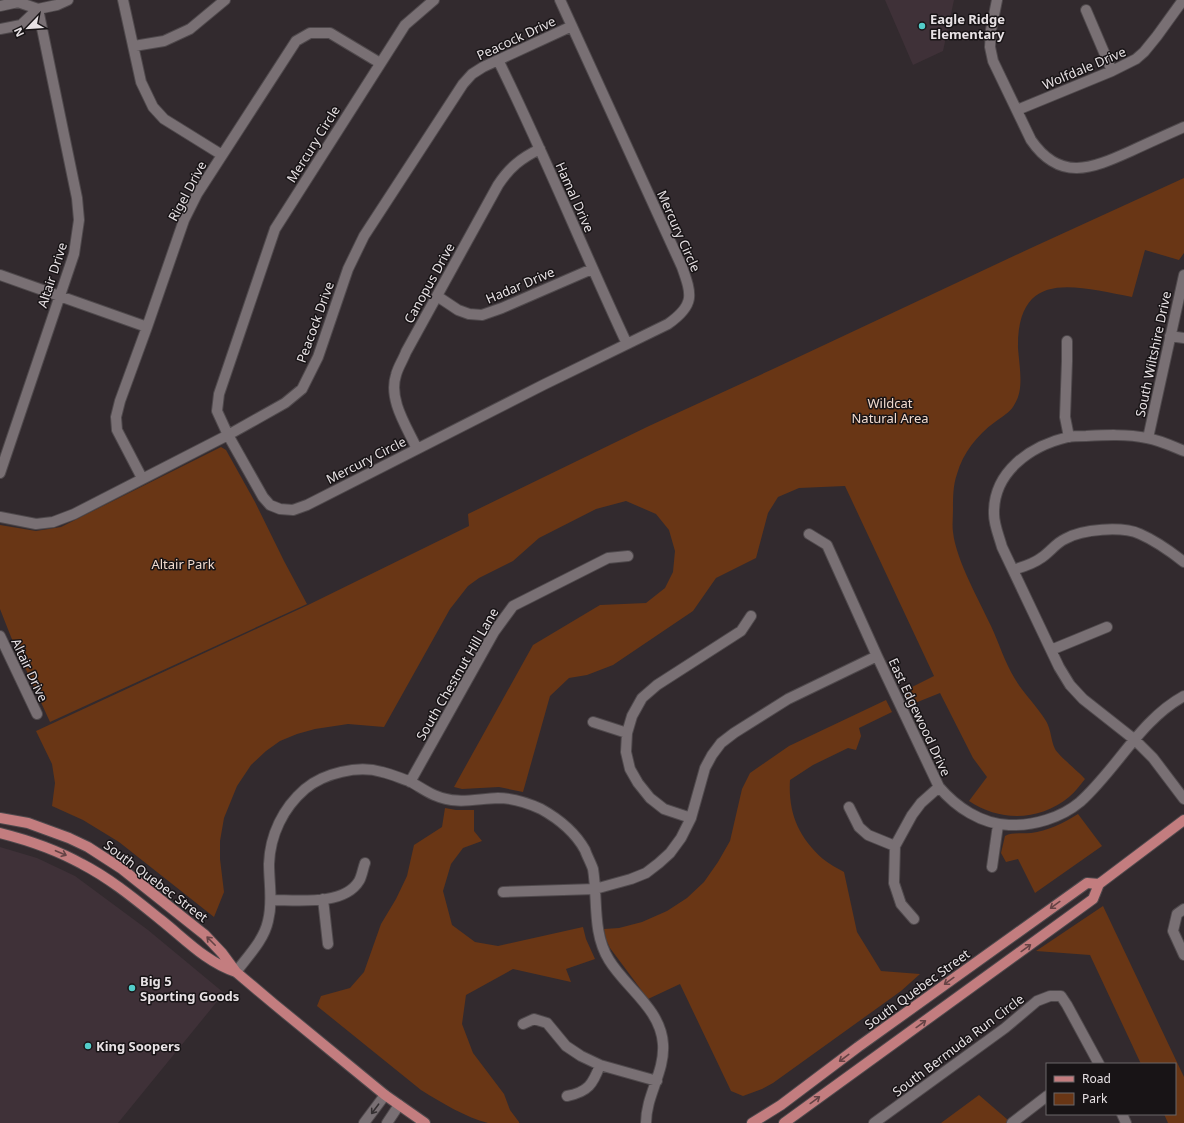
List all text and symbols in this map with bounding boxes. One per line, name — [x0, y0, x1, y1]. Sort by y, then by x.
north arrow — [8, 8, 48, 48]
place label: Eagle Ridge Elementary — [930, 10, 1005, 43]
street label: Peacock Drive — [474, 12, 558, 64]
marker: Eagle Ridge Elementary — [917, 21, 927, 31]
text: N — [10, 25, 27, 40]
street label: Wolfdale Drive — [1040, 42, 1128, 94]
street label: Mercury Circle — [282, 102, 344, 186]
street label: Rigel Drive — [164, 158, 210, 224]
street label: Hamal Drive — [551, 159, 599, 235]
street label: Mercury Circle — [653, 187, 705, 275]
street label: Altair Drive — [33, 240, 71, 310]
street label: Canopus Drive — [400, 240, 458, 326]
street label: Hadar Drive — [483, 262, 557, 308]
street label: Peacock Drive — [292, 279, 338, 365]
street label: South Wiltshire Drive — [1131, 289, 1175, 419]
park label: Wildcat Natural Area — [851, 394, 929, 427]
street label: Mercury Circle — [323, 432, 409, 488]
park label: Altair Park — [151, 555, 215, 573]
street label: South Chestnut Hill Lane — [412, 604, 502, 744]
street label: Altair Drive — [7, 635, 53, 705]
street label: East Edgewood Drive — [885, 655, 955, 779]
street label: South Quebec Street — [100, 836, 212, 926]
one-way arrow — [54, 850, 66, 857]
one-way arrow — [1050, 901, 1061, 910]
one-way arrow — [206, 936, 216, 946]
one-way arrow — [1020, 944, 1031, 952]
street label: South Quebec Street — [861, 945, 973, 1033]
place label: Big 5 Sporting Goods — [140, 972, 239, 1005]
one-way arrow — [944, 977, 955, 985]
marker: Big 5 Sporting Goods — [127, 983, 137, 993]
street label: South Bermuda Run Circle — [889, 990, 1027, 1100]
one-way arrow — [915, 1020, 926, 1028]
place label: King Soopers — [96, 1037, 180, 1055]
marker: King Soopers — [83, 1041, 93, 1051]
one-way arrow — [839, 1053, 850, 1062]
legend — [1046, 1063, 1176, 1115]
text: Road — [1082, 1070, 1111, 1087]
text: Park — [1082, 1090, 1108, 1107]
one-way arrow — [810, 1096, 821, 1105]
one-way arrow — [370, 1103, 379, 1114]

